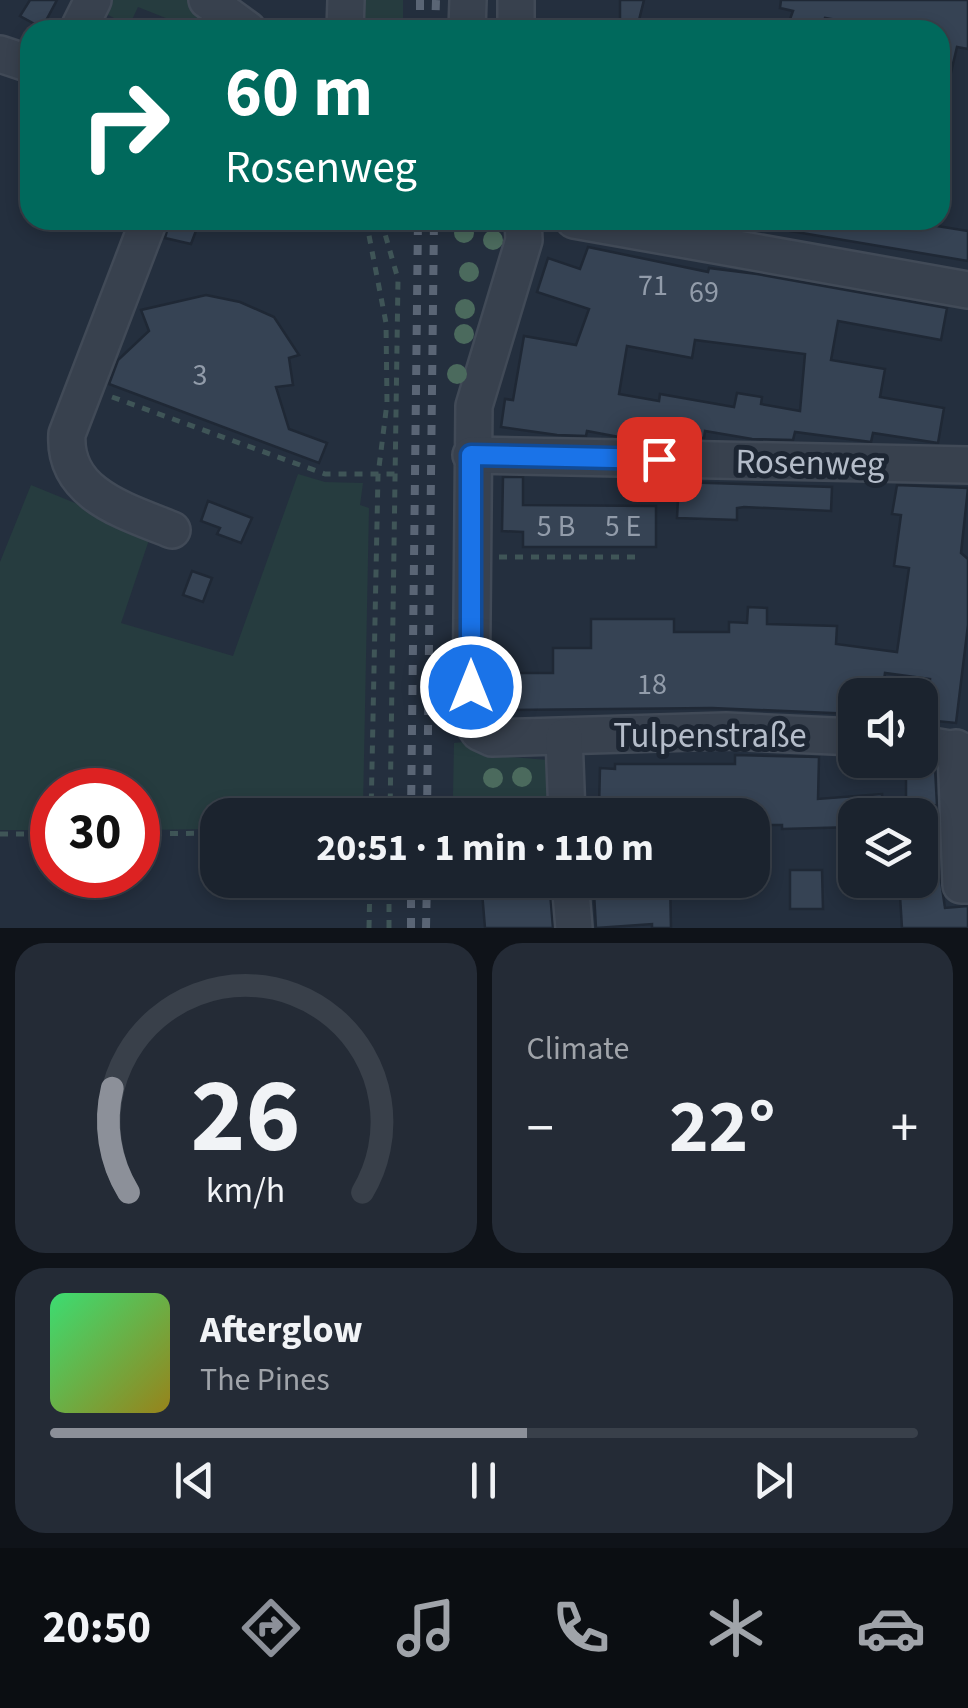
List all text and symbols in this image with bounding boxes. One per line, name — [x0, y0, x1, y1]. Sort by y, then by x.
text: 60 m — [225, 43, 373, 143]
icon: right — [60, 60, 190, 190]
text: Rosenweg — [225, 136, 417, 200]
house number: 71 — [638, 264, 668, 307]
house number: 69 — [689, 271, 719, 314]
house number: 3 — [193, 354, 207, 397]
pin — [617, 417, 702, 502]
icon: arrive — [632, 432, 687, 487]
street label: Rosenweg — [735, 437, 885, 489]
house number: 5 B — [537, 505, 575, 548]
house number: 5 E — [605, 505, 641, 548]
position arrow — [419, 635, 523, 739]
house number: 18 — [637, 663, 667, 706]
map controls — [838, 678, 938, 898]
button: sound — [838, 678, 938, 778]
street label: Tulpenstraße — [613, 711, 807, 761]
speed limit sign: 30 — [30, 768, 160, 898]
button: layers — [838, 798, 938, 898]
text: 20:51 · 1 min · 110 m — [316, 821, 654, 875]
text: Climate — [527, 1026, 629, 1072]
text: 26 — [191, 1044, 301, 1192]
text: 22° — [669, 1074, 776, 1181]
text: − — [527, 1090, 554, 1168]
text: + — [891, 1090, 918, 1168]
text: km/h — [206, 1165, 285, 1216]
text: Afterglow — [200, 1303, 363, 1357]
text: The Pines — [200, 1357, 330, 1403]
icon: previous — [167, 1453, 222, 1508]
icon: pause — [456, 1453, 511, 1508]
icon: next — [746, 1453, 801, 1508]
icon: directions — [236, 1593, 306, 1663]
icon: music — [391, 1593, 461, 1663]
icon: phone — [546, 1593, 616, 1663]
icon: climate — [701, 1593, 771, 1663]
icon: car — [856, 1593, 926, 1663]
text: 20:50 — [42, 1596, 151, 1660]

